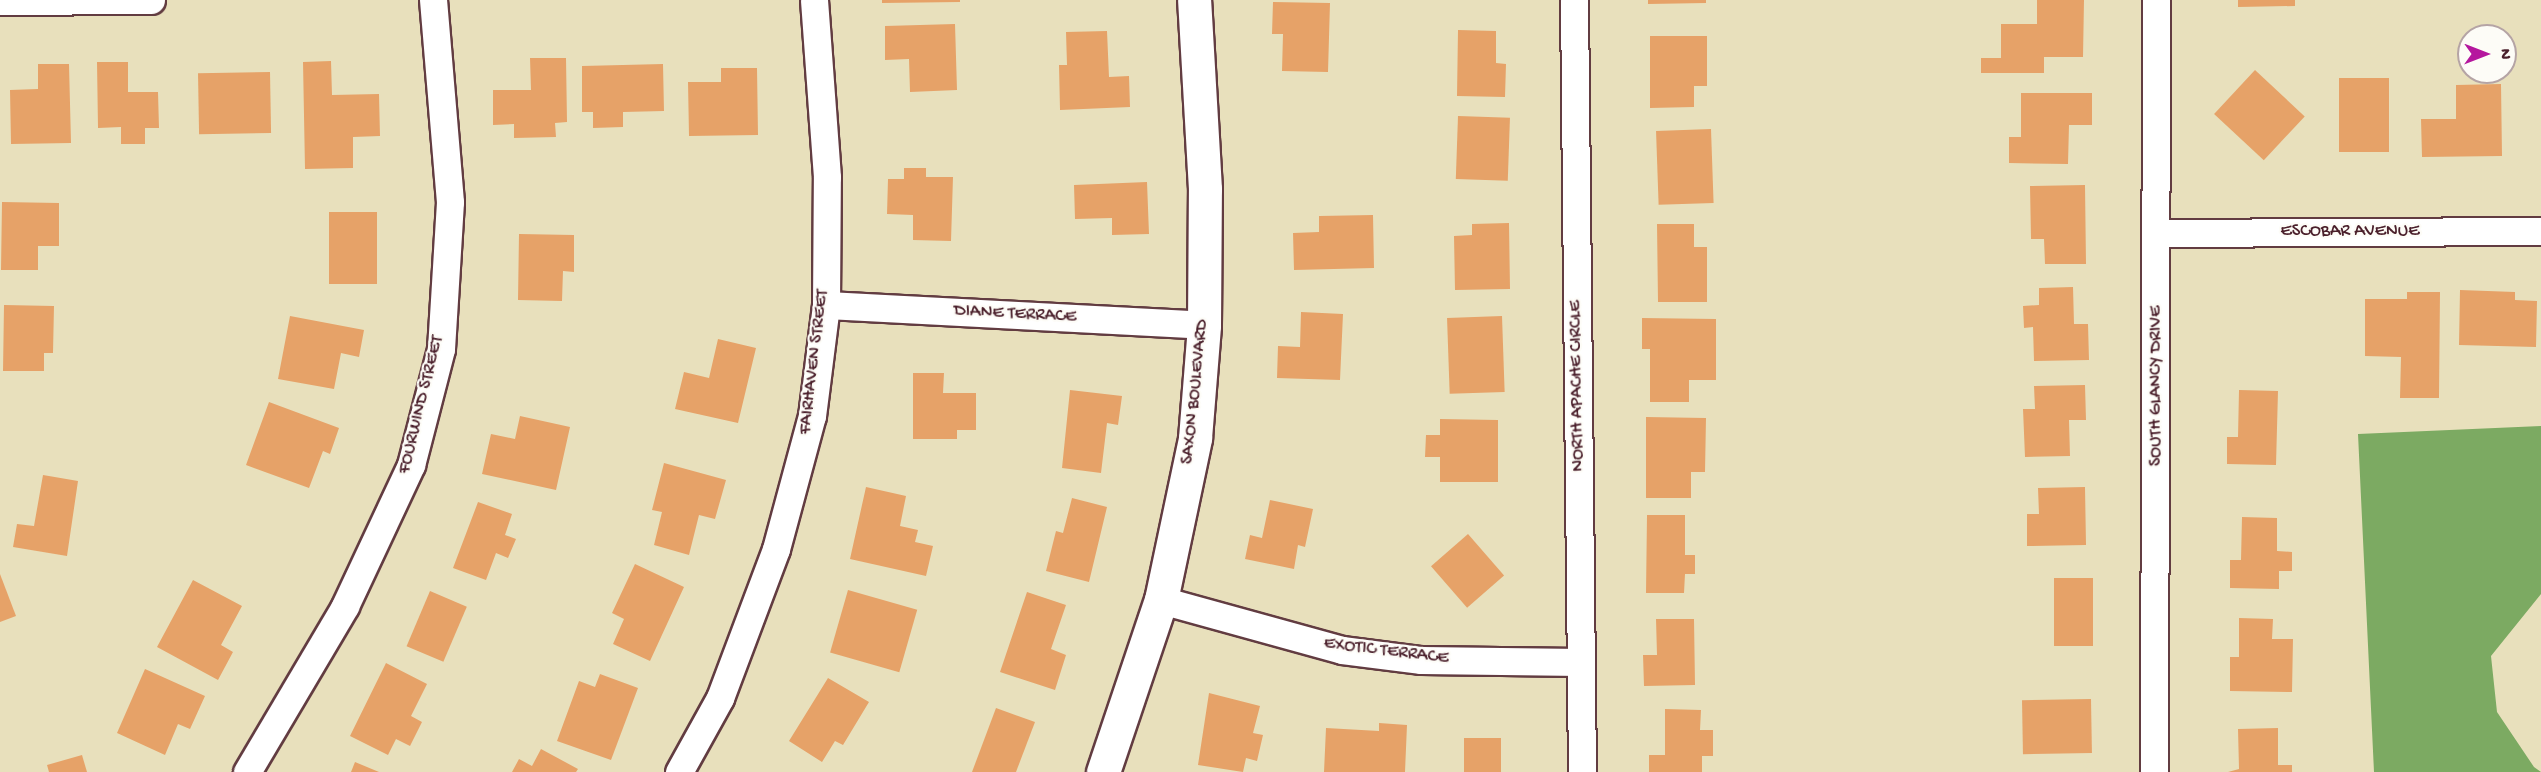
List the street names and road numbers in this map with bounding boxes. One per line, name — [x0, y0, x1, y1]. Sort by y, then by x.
street label: ESCOBAR AVENUE — [2281, 221, 2419, 243]
street label: FAIRHAVEN STREET — [795, 288, 835, 436]
street label: NORTH APACHE CIRCLE — [1566, 300, 1590, 472]
street label: DIANE TERRACE — [953, 301, 1077, 329]
street label: SOUTH GLANCY DRIVE — [2146, 306, 2168, 466]
street label: SAXON BOULEVARD — [1178, 319, 1214, 465]
street label: FOURWIND STREET — [394, 334, 450, 476]
street label: EXOTIC TERRACE — [1322, 634, 1450, 670]

